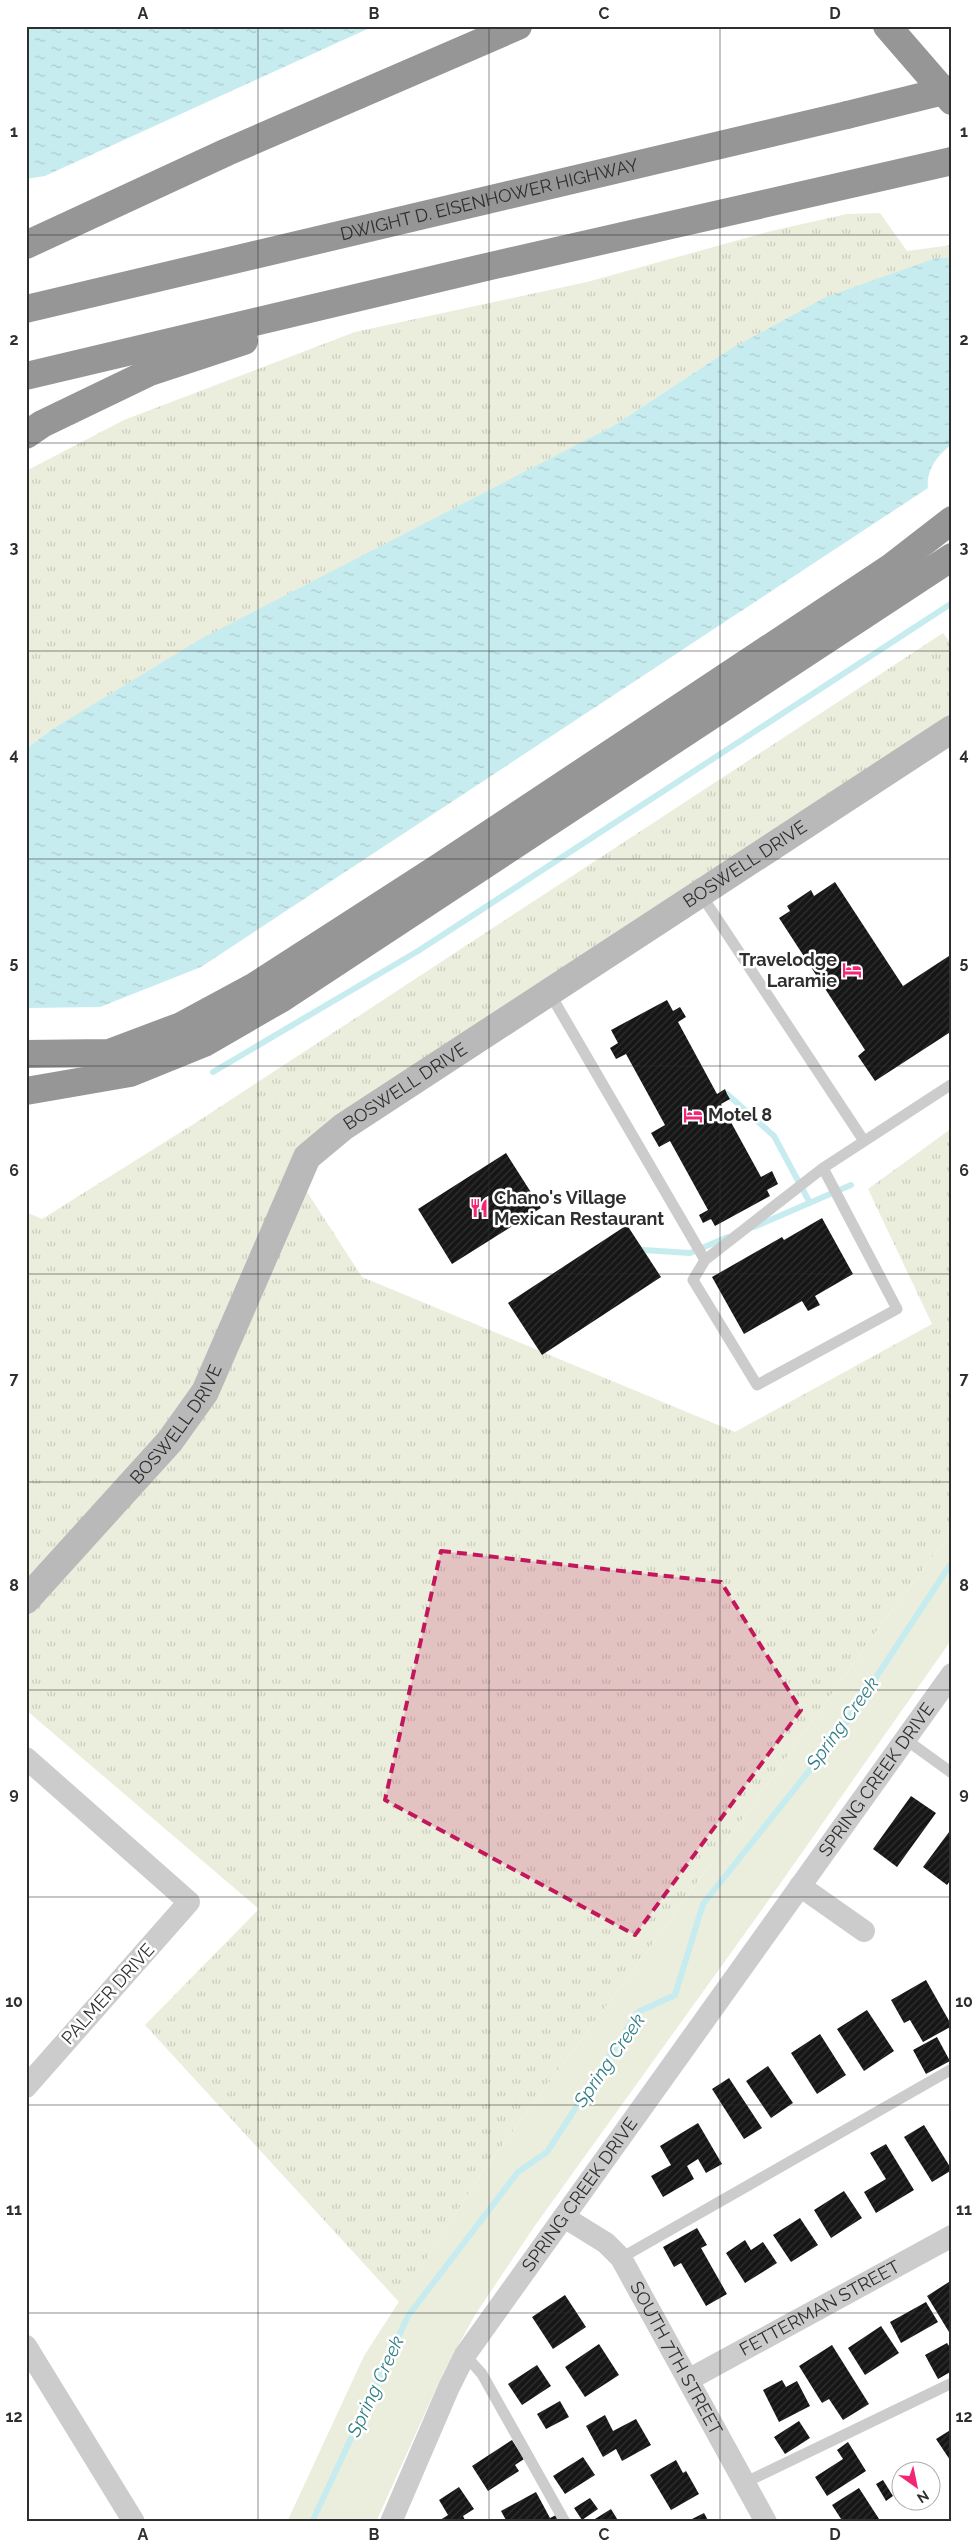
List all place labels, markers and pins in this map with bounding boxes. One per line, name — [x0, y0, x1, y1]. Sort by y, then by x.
place label: Travelodge Laramie — [739, 949, 837, 991]
hotel icon: Travelodge Laramie — [841, 959, 863, 981]
hotel icon: Motel 8 — [682, 1104, 704, 1126]
place label: Motel 8 — [708, 1104, 772, 1125]
place label: Chano's Village Mexican Restaurant — [494, 1187, 664, 1229]
restaurant icon: Chano's Village Mexican Restaurant — [468, 1197, 490, 1219]

